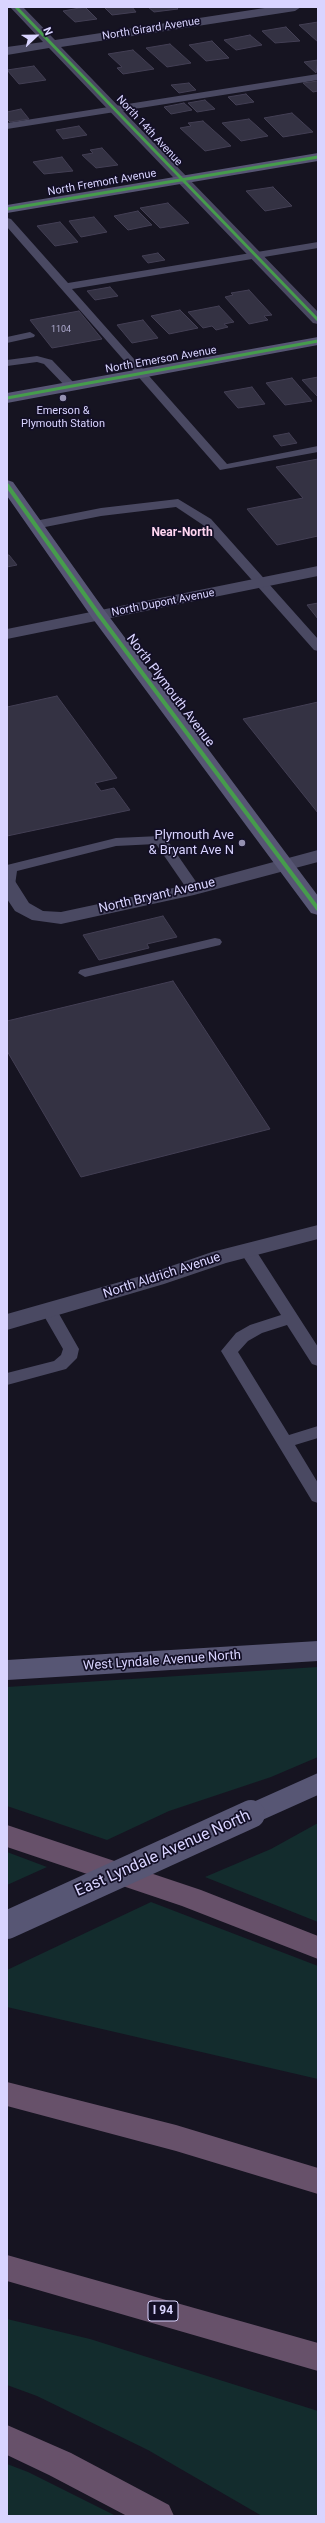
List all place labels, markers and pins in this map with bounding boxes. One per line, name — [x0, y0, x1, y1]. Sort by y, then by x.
marker: Emerson & Plymouth Station — [58, 393, 68, 403]
place label: Emerson & Plymouth Station — [21, 404, 105, 430]
place label: Plymouth Ave & Bryant Ave N — [149, 828, 234, 859]
marker: Plymouth Ave & Bryant Ave N — [237, 838, 247, 848]

